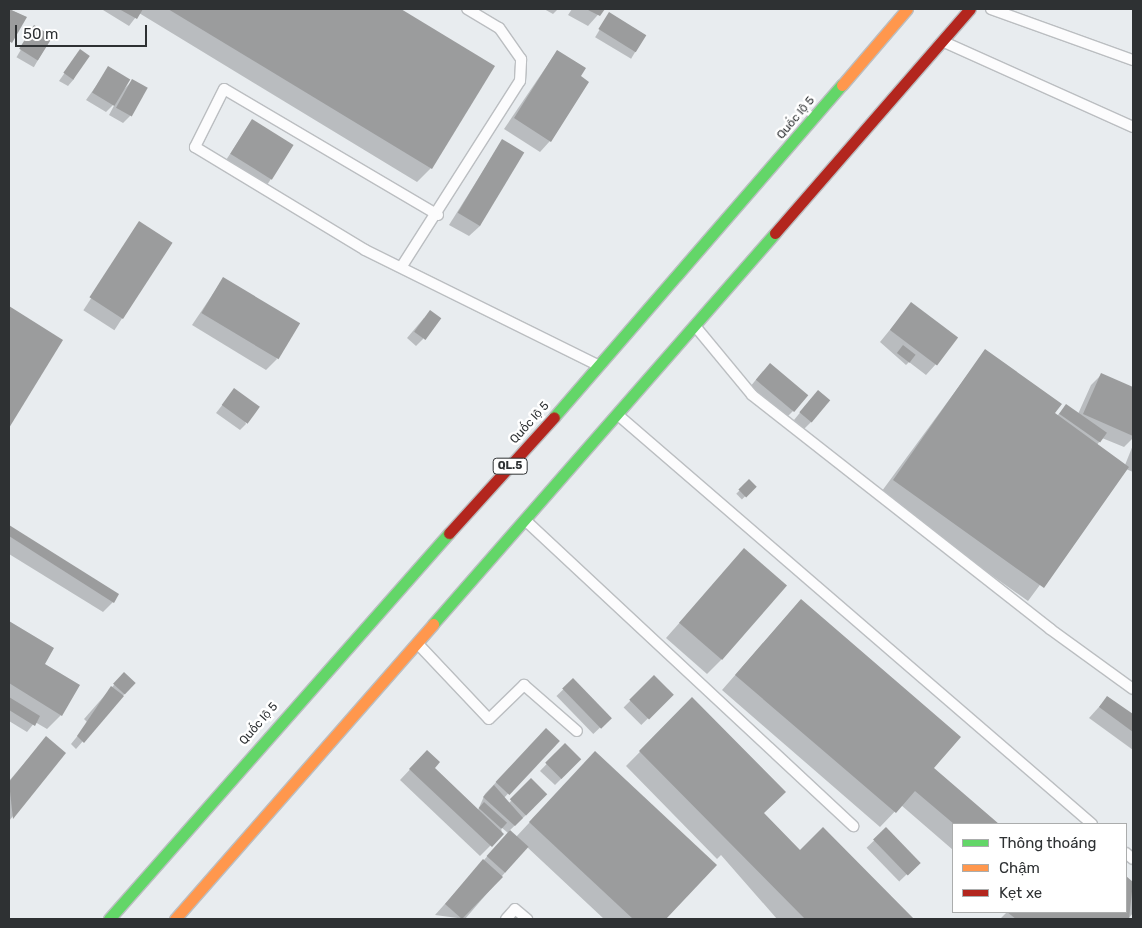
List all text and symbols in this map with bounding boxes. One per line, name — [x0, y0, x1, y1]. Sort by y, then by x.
scale bar — [18, 15, 150, 47]
text: 50 m — [23, 25, 58, 43]
street label: Quốc lộ 5 — [774, 94, 818, 142]
street label: Quốc lộ 5 — [507, 399, 553, 447]
road number: QL.5 — [492, 458, 528, 474]
street label: Quốc lộ 5 — [237, 700, 281, 748]
legend — [952, 823, 1127, 913]
text: Thông thoáng — [999, 834, 1096, 852]
text: Chậm — [999, 859, 1040, 877]
text: Kẹt xe — [999, 884, 1042, 902]

